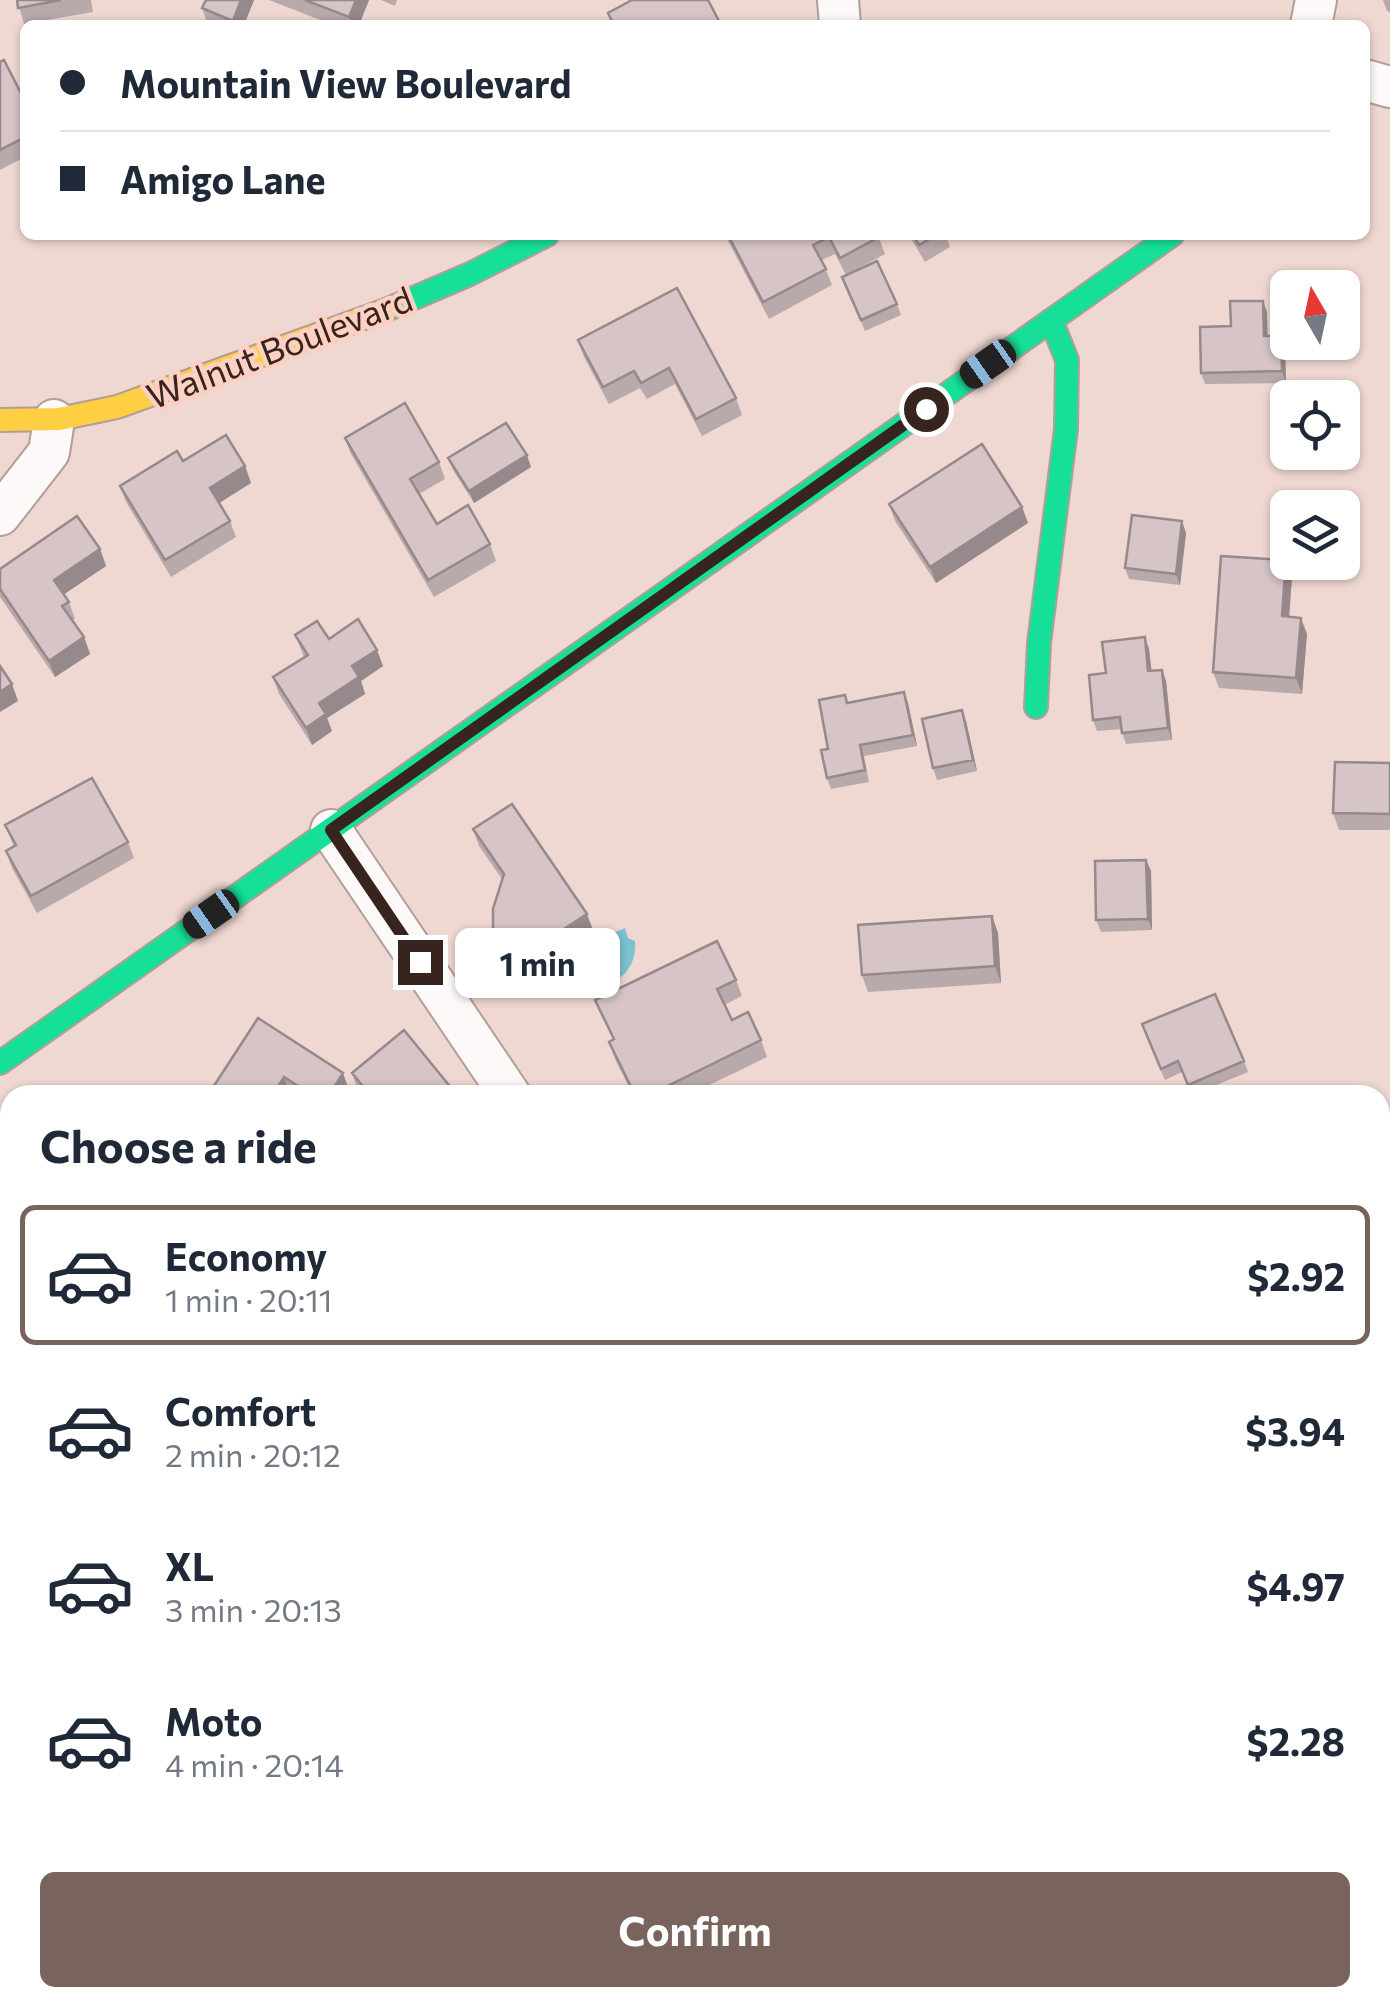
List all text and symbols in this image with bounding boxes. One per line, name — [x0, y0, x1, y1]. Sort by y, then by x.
text: Mountain View Boulevard — [120, 59, 571, 106]
text: Amigo Lane — [120, 155, 326, 202]
north arrow — [1270, 270, 1360, 360]
map controls — [1270, 270, 1360, 580]
street label: Walnut Boulevard — [140, 276, 418, 416]
car — [955, 335, 1021, 393]
button: locate — [1270, 380, 1360, 470]
route start — [904, 387, 949, 432]
button: layers — [1270, 490, 1360, 580]
car — [178, 885, 244, 943]
callout: 1 min — [455, 927, 620, 997]
route end — [398, 940, 443, 985]
text: 1 min — [500, 943, 575, 983]
text: Choose a ride — [40, 1117, 317, 1172]
icon: car — [45, 1230, 135, 1320]
text: Economy — [165, 1232, 327, 1279]
text: $2.92 — [1247, 1252, 1345, 1299]
text: 1 min · 20:11 — [165, 1279, 333, 1319]
icon: car — [45, 1385, 135, 1475]
text: Comfort — [165, 1387, 316, 1434]
text: $3.94 — [1245, 1407, 1345, 1454]
text: 2 min · 20:12 — [165, 1434, 341, 1474]
icon: car — [45, 1540, 135, 1630]
text: XL — [165, 1542, 214, 1589]
text: $4.97 — [1246, 1562, 1345, 1609]
text: 3 min · 20:13 — [165, 1589, 342, 1629]
icon: car — [45, 1695, 135, 1785]
text: Moto — [165, 1697, 263, 1744]
text: $2.28 — [1247, 1717, 1345, 1764]
text: 4 min · 20:14 — [165, 1744, 344, 1784]
button: Confirm — [40, 1872, 1350, 1987]

